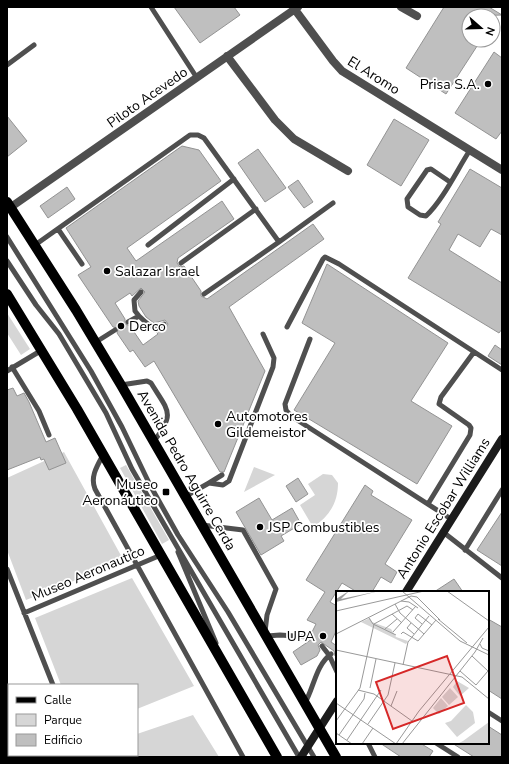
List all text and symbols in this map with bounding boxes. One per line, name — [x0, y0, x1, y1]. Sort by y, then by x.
north arrow — [461, 8, 501, 48]
text: N — [481, 25, 498, 38]
street label: El Aromo — [344, 52, 404, 99]
street label: Piloto Acevedo — [103, 62, 192, 132]
place label: Prisa S.A. — [420, 75, 480, 94]
marker: Prisa S.A. — [483, 79, 493, 89]
place label: Salazar Israel — [115, 262, 200, 281]
marker: Salazar Israel — [102, 266, 112, 276]
place label: Derco — [129, 317, 166, 336]
marker: Derco — [116, 321, 126, 331]
street label: Avenida Pedro Aguirre Cerda — [133, 386, 240, 554]
place label: Automotores Gildemeistor — [226, 407, 308, 442]
marker: Automotores Gildemeistor — [213, 419, 223, 429]
street label: Antonio Escobar Williams — [392, 434, 495, 582]
place label: Museo Aeronáutico — [82, 475, 158, 510]
marker: Museo Aeronáutico — [161, 487, 171, 497]
place label: JSP Combustibles — [267, 518, 380, 537]
marker: JSP Combustibles — [255, 522, 265, 532]
street label: Museo Aeronautico — [29, 541, 148, 606]
inset map — [336, 591, 489, 744]
place label: UPA — [287, 627, 315, 646]
marker: UPA — [318, 631, 328, 641]
legend — [8, 684, 138, 756]
text: Calle — [44, 692, 72, 708]
text: Parque — [44, 712, 82, 728]
text: Edificio — [44, 732, 83, 748]

